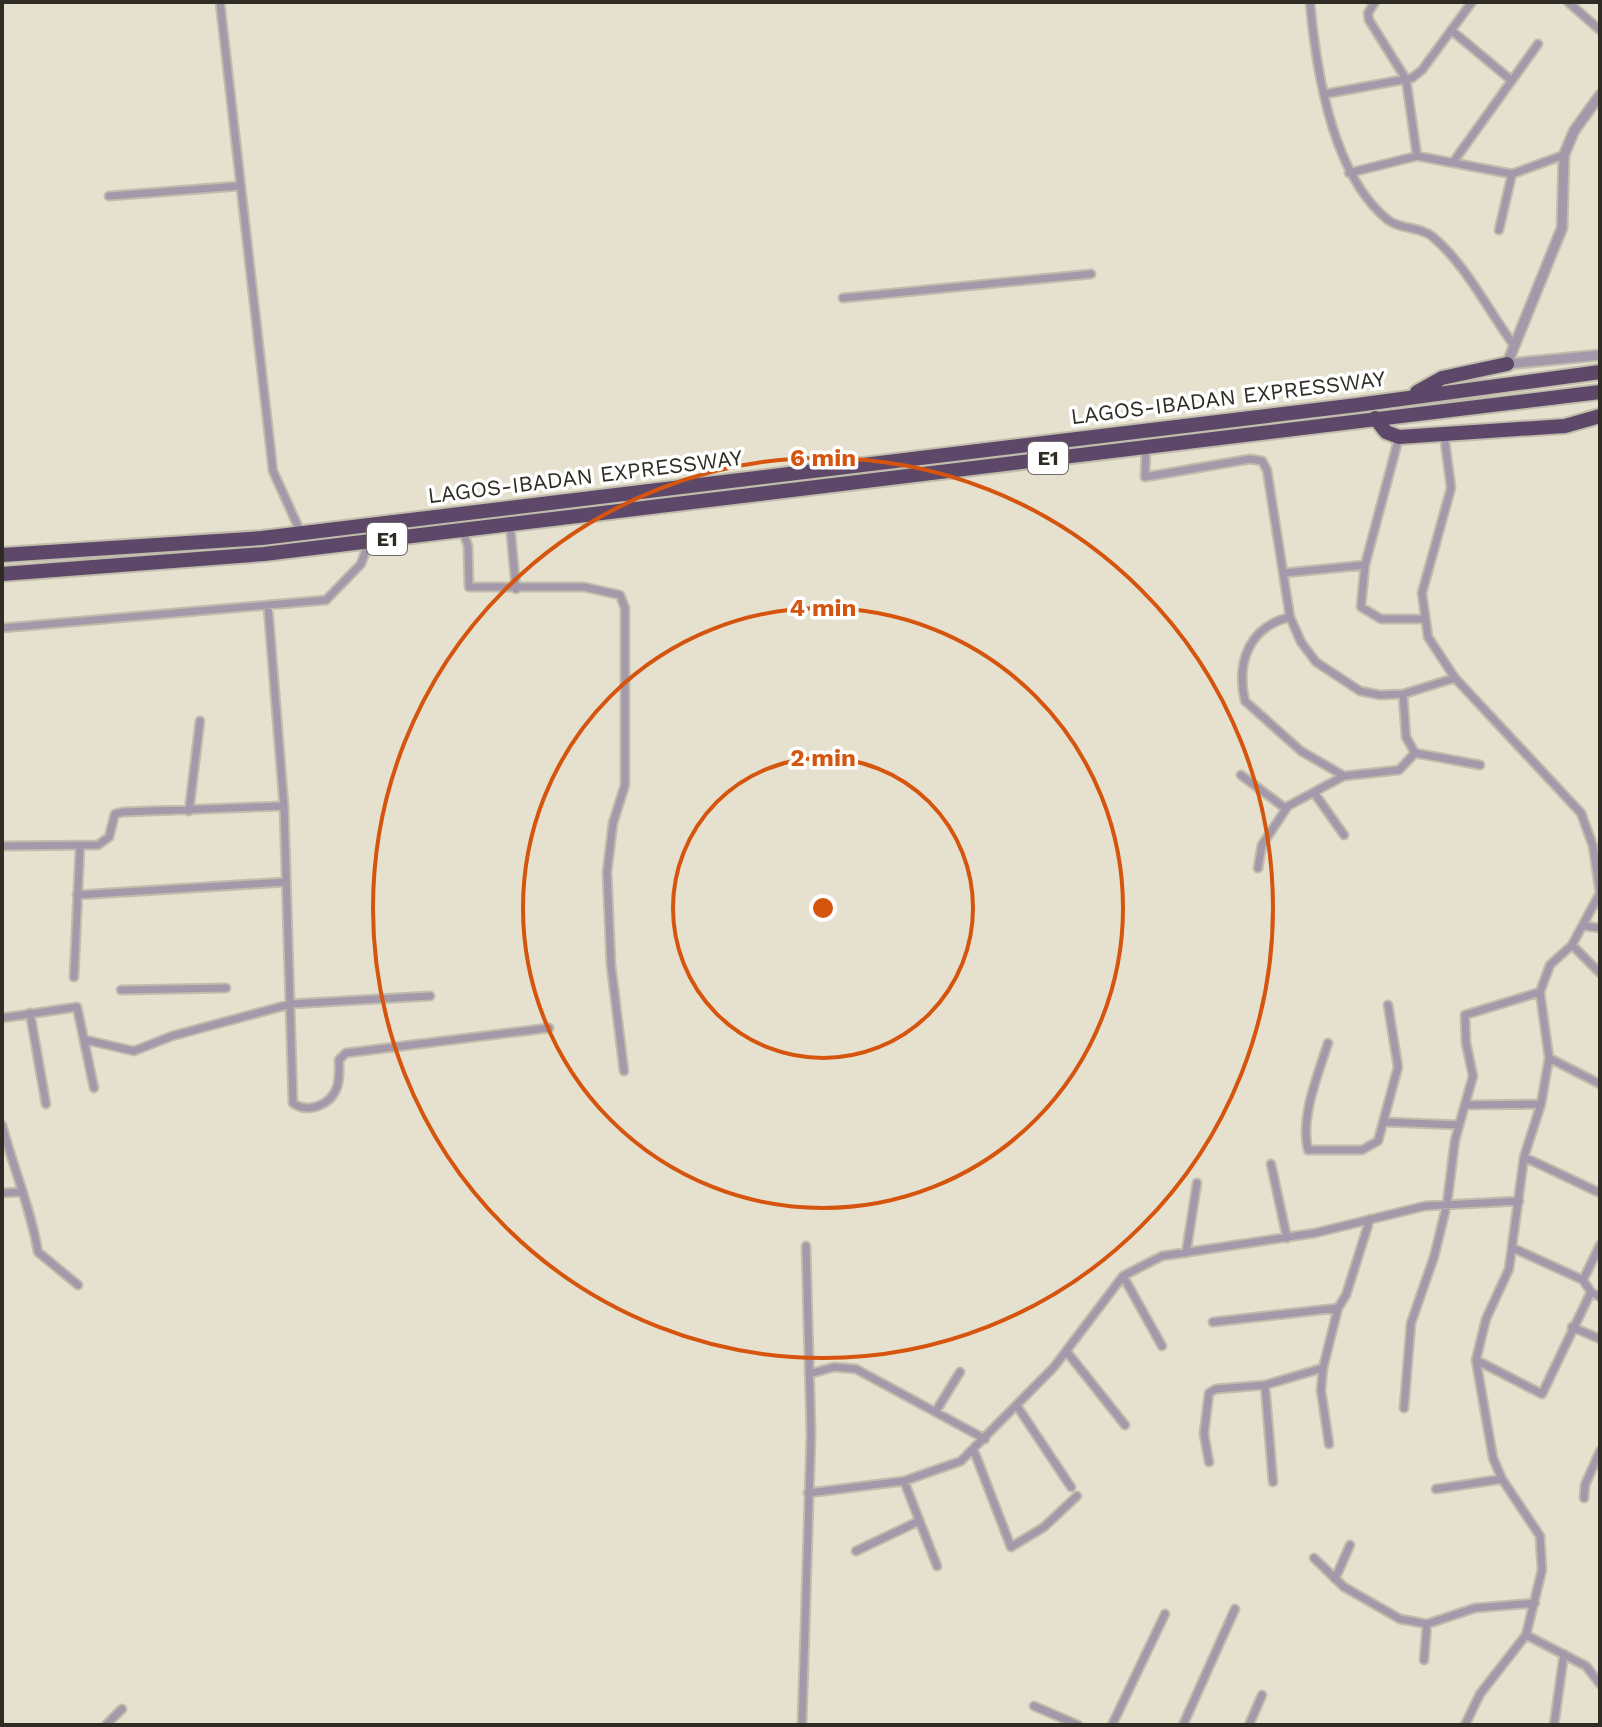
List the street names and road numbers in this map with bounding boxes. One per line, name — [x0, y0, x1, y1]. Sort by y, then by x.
street label: LAGOS-IBADAN EXPRESSWAY — [1069, 366, 1387, 429]
road number: E1 — [1028, 442, 1068, 474]
street label: LAGOS-IBADAN EXPRESSWAY — [426, 445, 744, 508]
road number: E1 — [367, 523, 407, 555]

